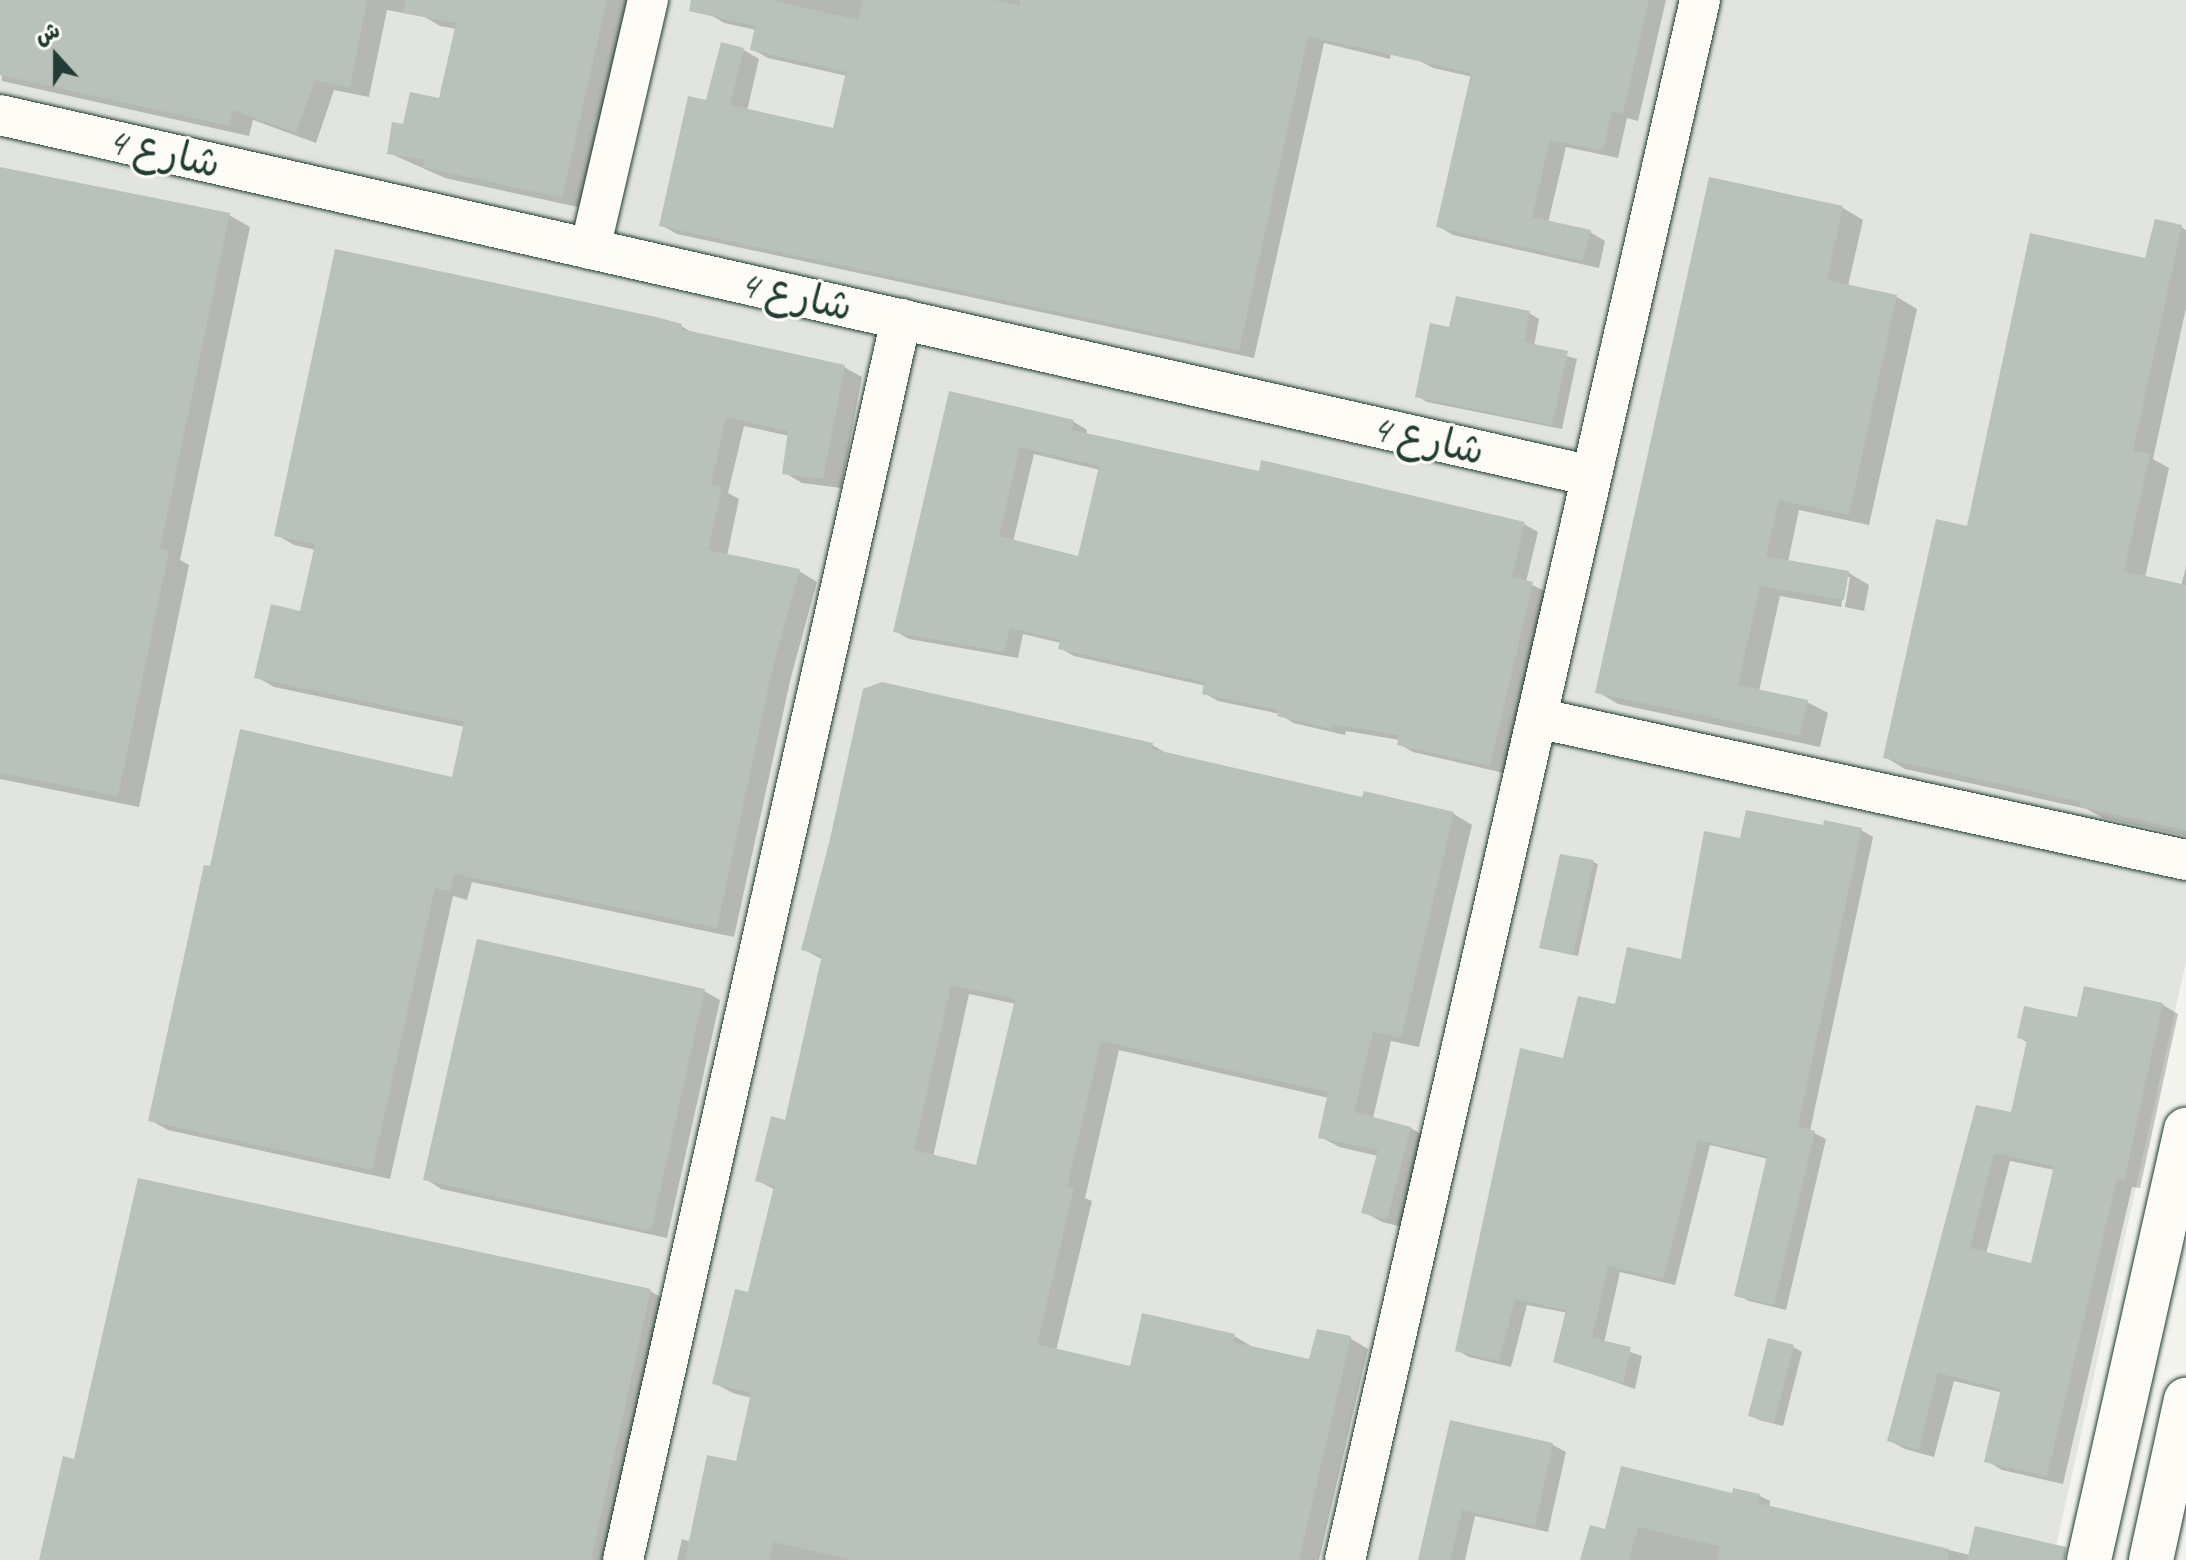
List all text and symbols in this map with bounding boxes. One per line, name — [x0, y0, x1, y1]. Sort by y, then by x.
north arrow — [16, 16, 96, 96]
text: ش — [31, 16, 64, 51]
street label: شارع 4 — [103, 116, 225, 188]
street label: شارع 4 — [735, 259, 857, 331]
street label: شارع 4 — [1367, 403, 1489, 475]

